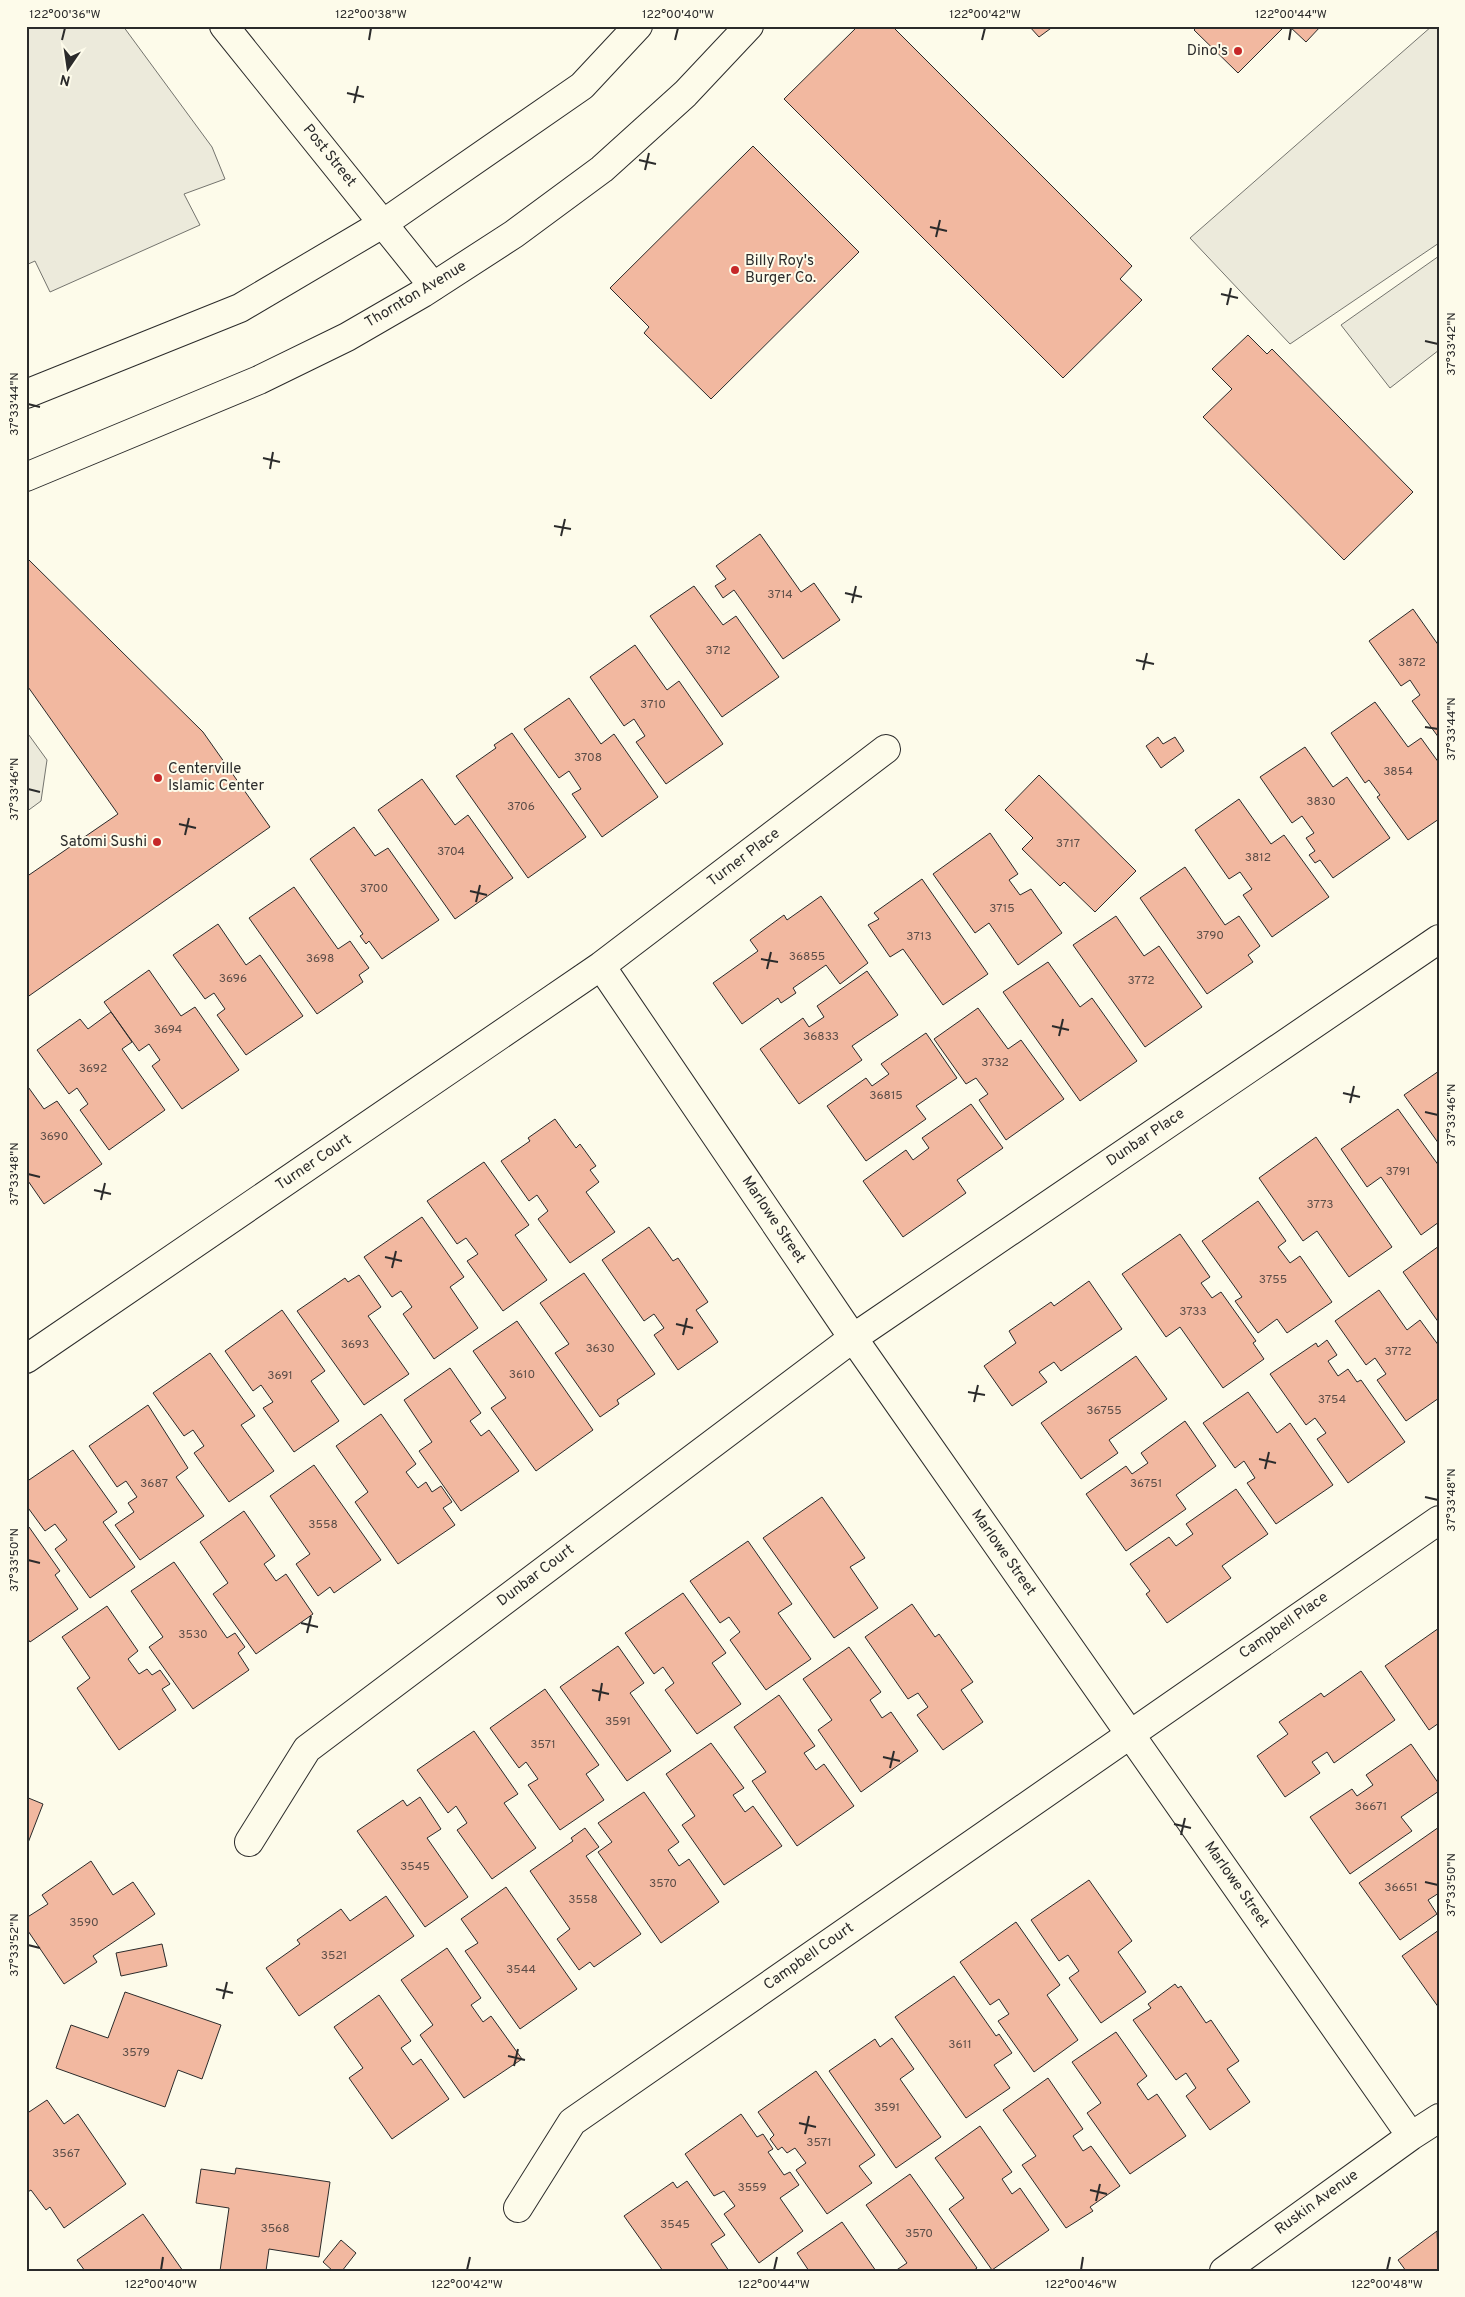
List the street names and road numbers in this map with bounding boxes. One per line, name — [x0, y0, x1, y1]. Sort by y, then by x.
street label: Post Street — [298, 121, 360, 191]
street label: Thornton Avenue — [362, 257, 470, 333]
street label: Turner Place — [704, 825, 784, 891]
street label: Dunbar Place — [1103, 1105, 1189, 1171]
street label: Turner Court — [273, 1131, 355, 1195]
street label: Marlowe Street — [737, 1173, 809, 1267]
street label: Marlowe Street — [966, 1506, 1040, 1600]
street label: Dunbar Court — [494, 1541, 578, 1611]
street label: Campbell Place — [1236, 1588, 1332, 1664]
street label: Marlowe Street — [1199, 1838, 1273, 1932]
street label: Campbell Court — [760, 1919, 858, 1995]
street label: Ruskin Avenue — [1272, 2166, 1362, 2240]

